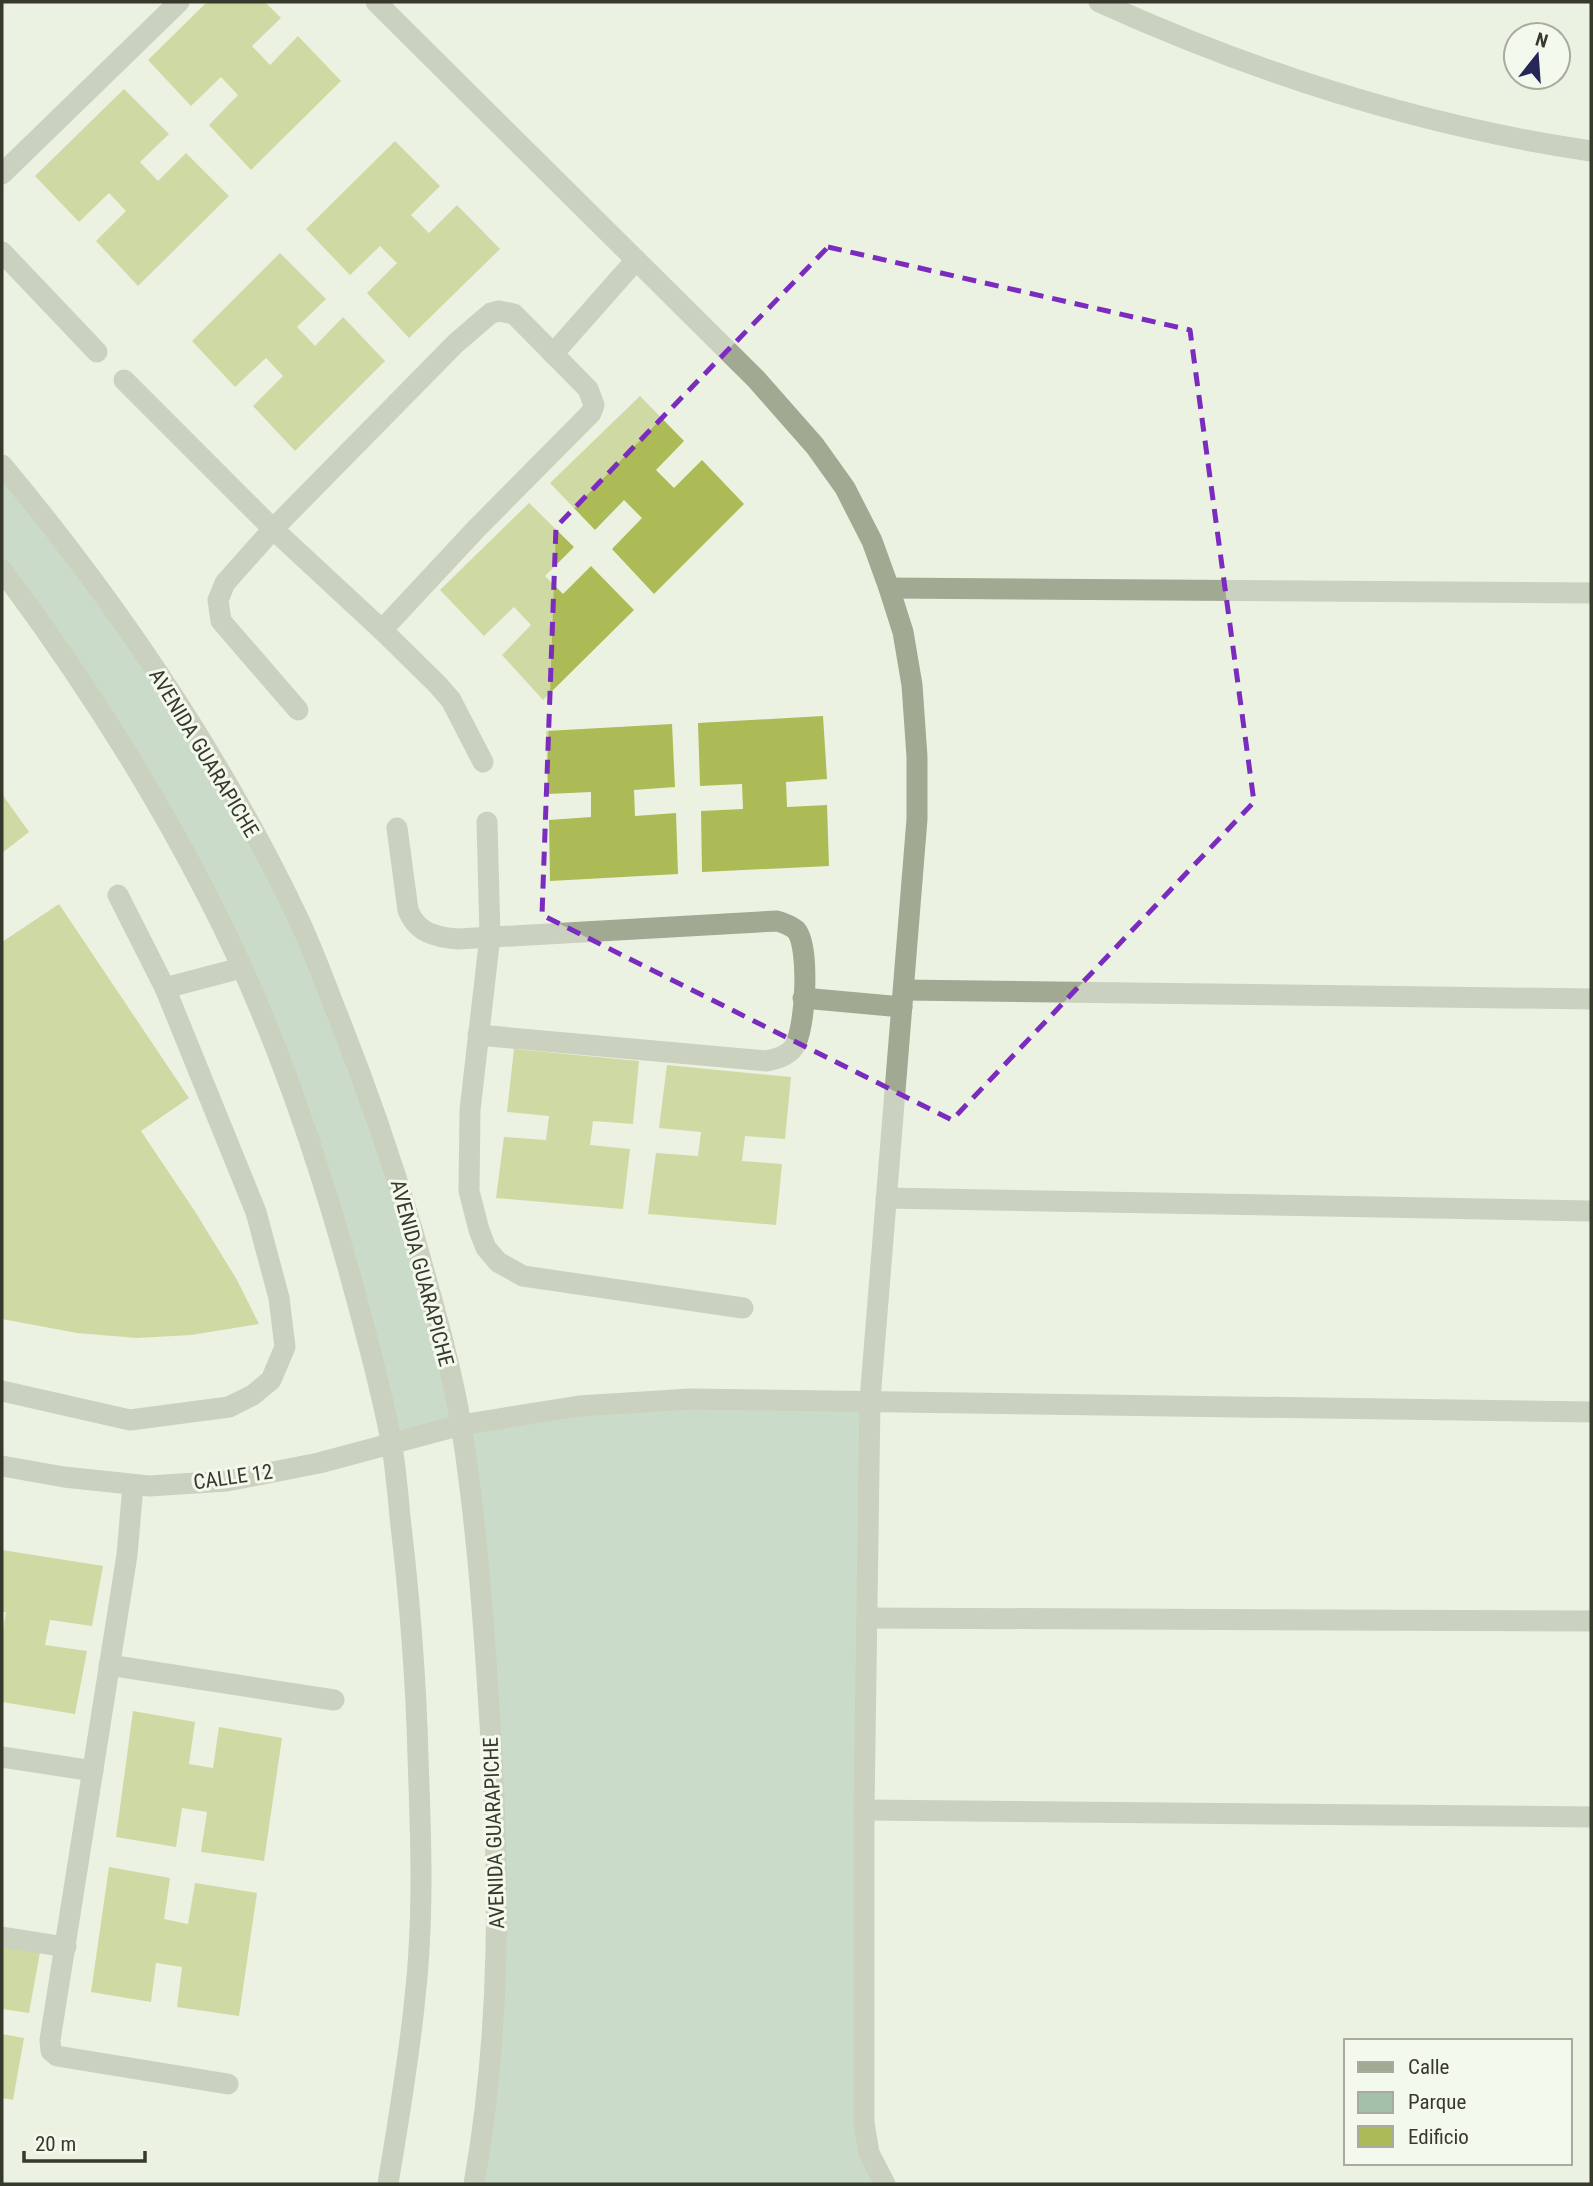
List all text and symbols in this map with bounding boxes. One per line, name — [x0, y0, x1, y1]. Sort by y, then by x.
north arrow — [1502, 21, 1572, 91]
text: N — [1533, 28, 1551, 53]
street label: AVENIDA GUARAPICHE — [144, 665, 264, 841]
street label: AVENIDA GUARAPICHE — [386, 1177, 458, 1369]
street label: CALLE 12 — [192, 1460, 274, 1494]
street label: AVENIDA GUARAPICHE — [479, 1737, 509, 1929]
legend — [1344, 2039, 1572, 2165]
text: Calle — [1408, 2055, 1450, 2079]
text: Parque — [1408, 2090, 1466, 2114]
scale bar — [24, 2120, 145, 2164]
text: Edificio — [1408, 2125, 1469, 2149]
text: 20 m — [35, 2132, 76, 2156]

